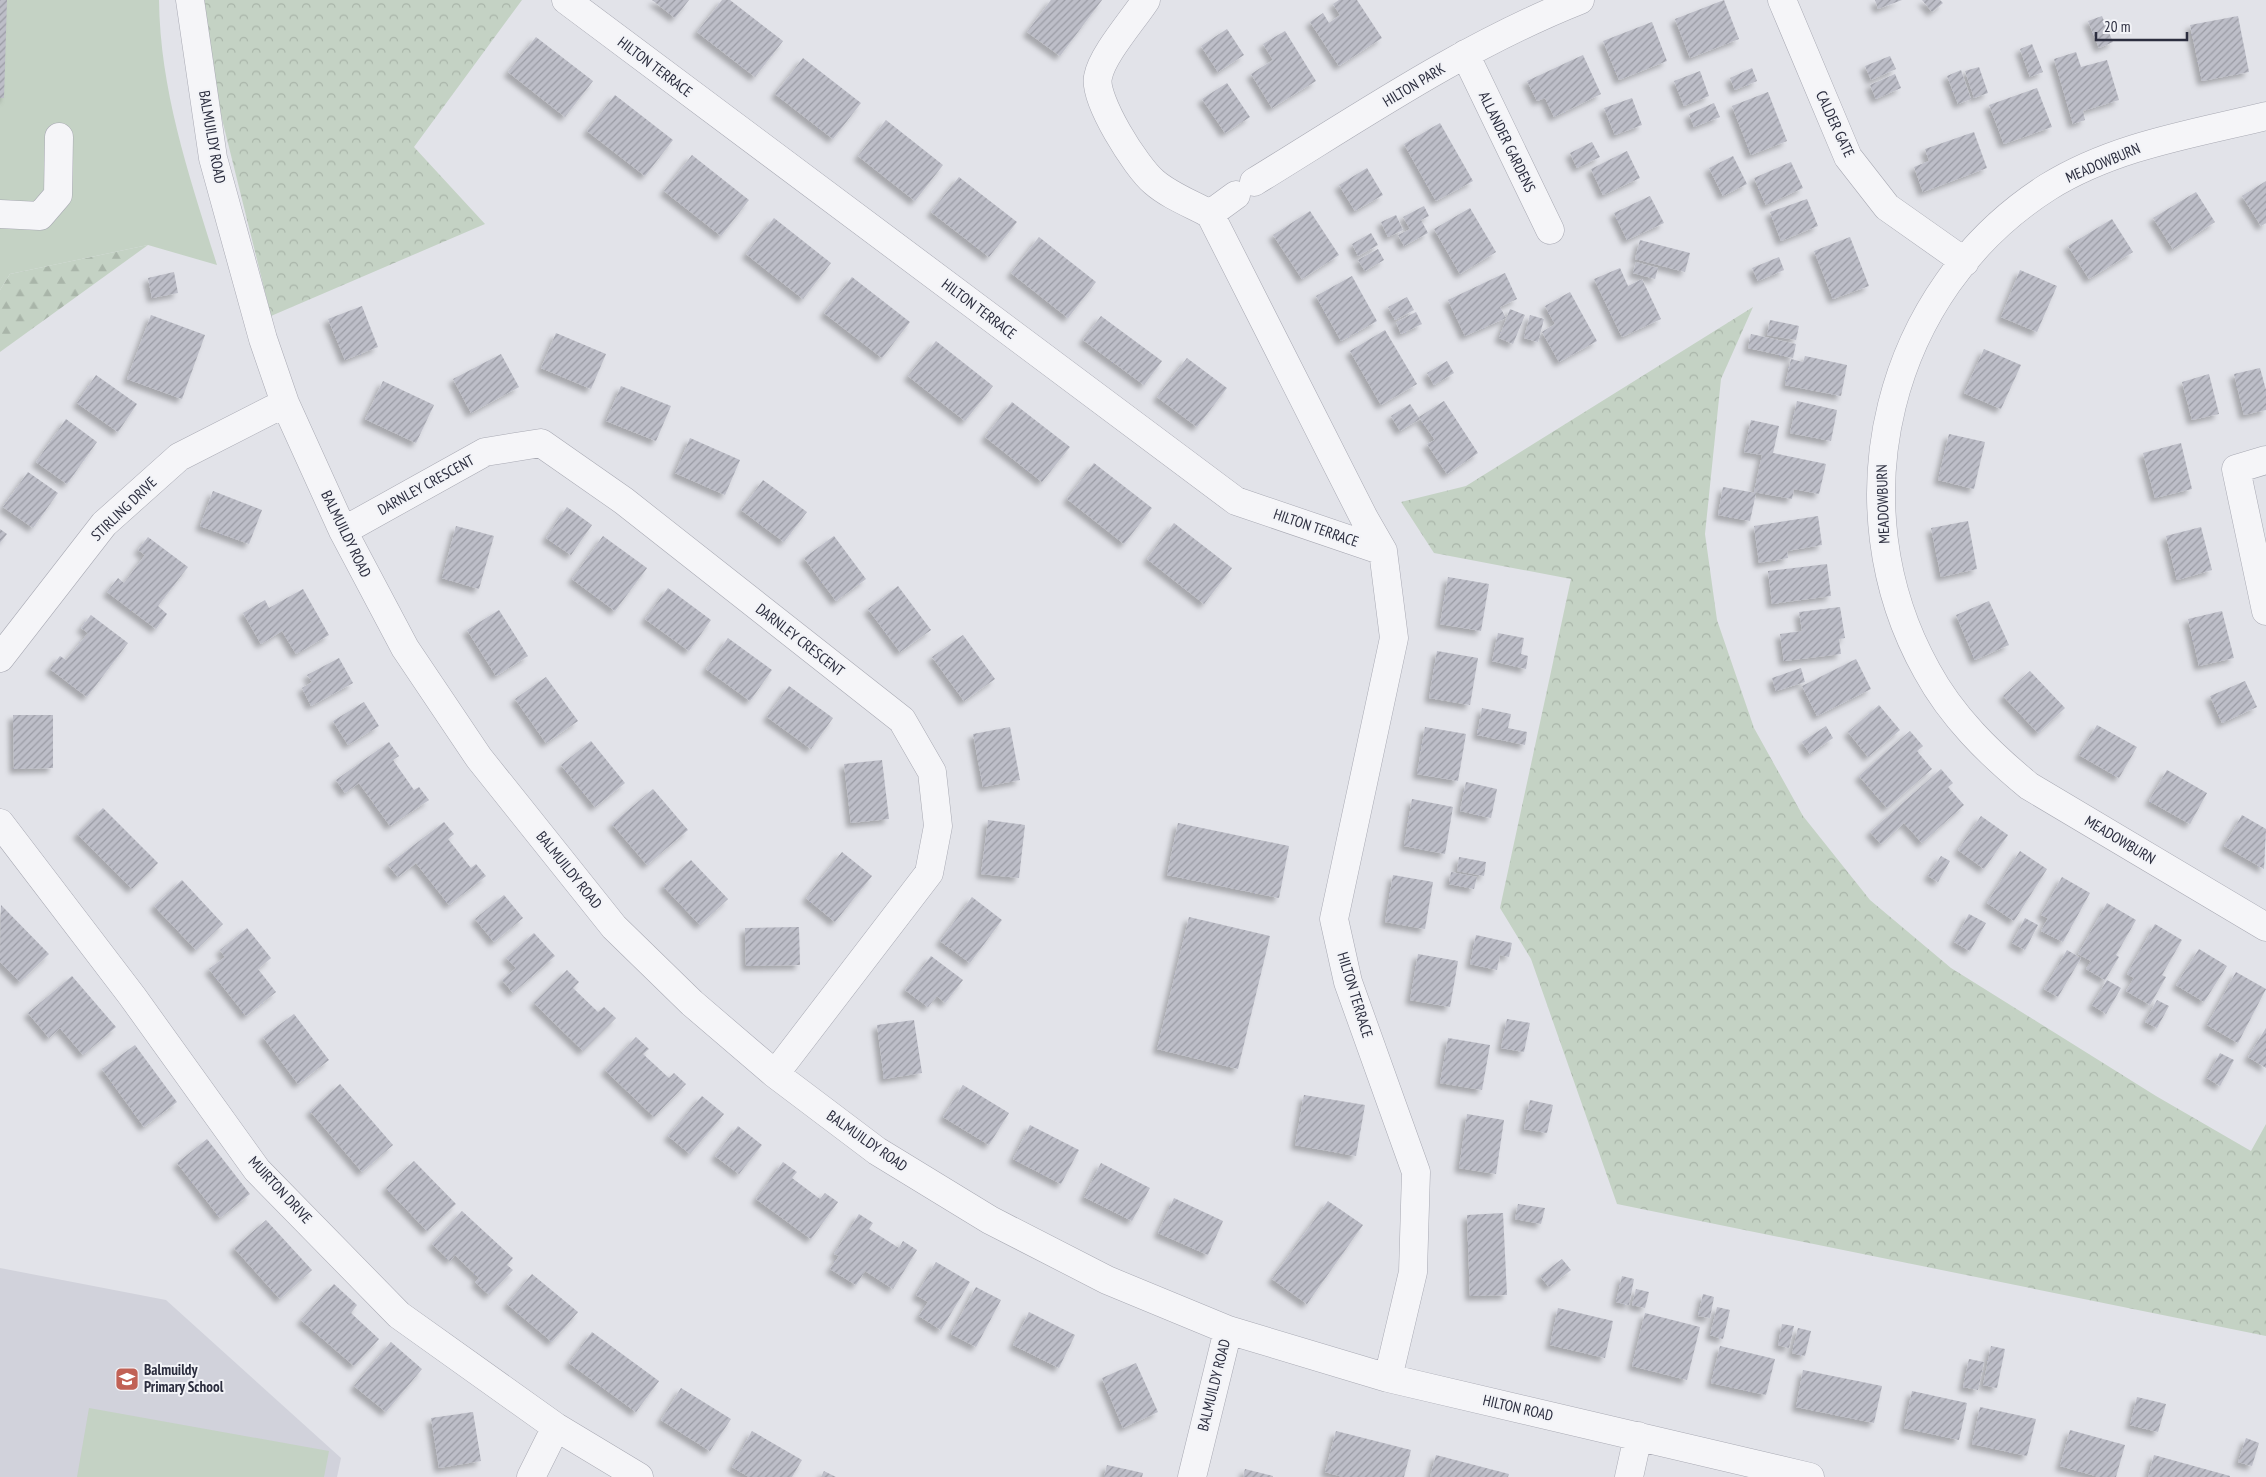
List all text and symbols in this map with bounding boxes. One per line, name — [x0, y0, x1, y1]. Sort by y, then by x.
scale bar — [2096, 10, 2187, 42]
text: 20 m — [2104, 17, 2130, 36]
street label: HILTON TERRACE — [614, 32, 696, 101]
street label: HILTON PARK — [1379, 58, 1449, 111]
street label: CALDER GATE — [1812, 87, 1859, 160]
street label: ALLANDER GARDENS — [1475, 88, 1540, 195]
street label: BALMUILDY ROAD — [195, 89, 230, 185]
street label: MEADOWBURN — [2063, 138, 2143, 187]
street label: HILTON TERRACE — [938, 274, 1020, 343]
street label: DARNLEY CRESCENT — [374, 450, 478, 519]
street label: MEADOWBURN — [1872, 464, 1893, 544]
street label: STIRLING DRIVE — [87, 473, 161, 545]
street label: BALMUILDY ROAD — [317, 487, 376, 580]
street label: HILTON TERRACE — [1271, 504, 1361, 551]
street label: DARNLEY CRESCENT — [752, 599, 849, 680]
street label: MEADOWBURN — [2081, 811, 2159, 868]
street label: BALMUILDY ROAD — [532, 827, 606, 912]
street label: HILTON TERRACE — [1333, 950, 1378, 1040]
street label: BALMUILDY ROAD — [823, 1106, 911, 1175]
street label: MUIRTON DRIVE — [244, 1152, 316, 1227]
street label: BALMUILDY ROAD — [1193, 1337, 1234, 1433]
place label: Balmuildy Primary School — [144, 1360, 224, 1396]
school or university icon: Balmuildy Primary School — [114, 1366, 140, 1392]
street label: HILTON ROAD — [1481, 1390, 1555, 1425]

